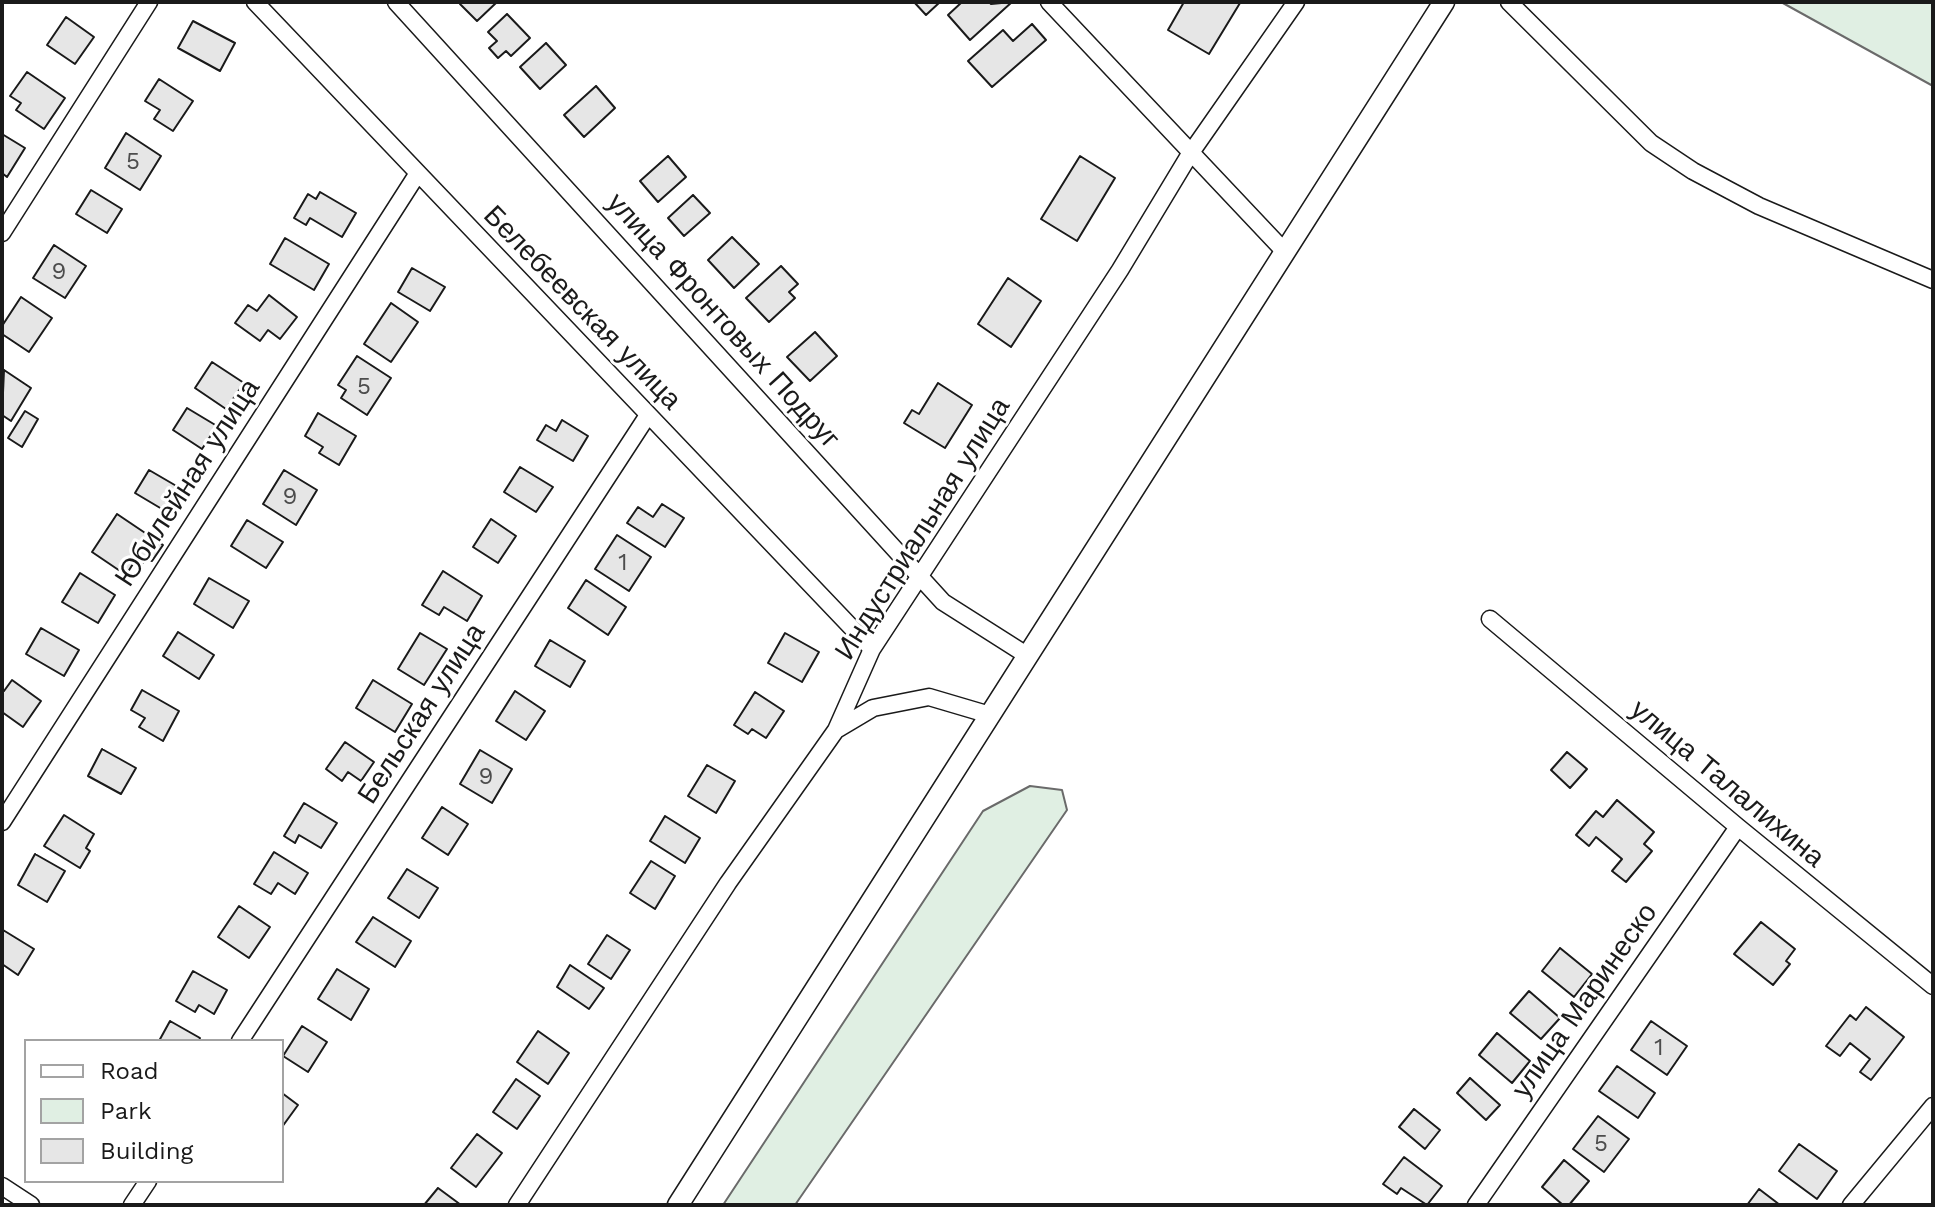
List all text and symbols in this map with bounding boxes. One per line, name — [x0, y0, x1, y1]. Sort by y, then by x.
house number: 5 — [126, 148, 140, 176]
street label: улица Фронтовых Подруг — [599, 186, 847, 456]
street label: Белебеевская улица — [476, 199, 688, 417]
house number: 9 — [52, 258, 66, 286]
street label: Юбилейная улица — [108, 373, 268, 593]
house number: 5 — [357, 373, 371, 401]
street label: Индустриальная улица — [829, 392, 1017, 666]
house number: 9 — [283, 483, 297, 511]
house number: 1 — [618, 549, 628, 577]
street label: Бельская улица — [351, 618, 493, 810]
street label: улица Талалихина — [1623, 693, 1831, 875]
house number: 9 — [479, 763, 493, 791]
street label: улица Маринеско — [1505, 897, 1665, 1105]
house number: 1 — [1654, 1034, 1664, 1062]
legend — [24, 1039, 284, 1183]
text: Road — [100, 1057, 159, 1085]
text: Park — [100, 1097, 152, 1125]
house number: 5 — [1594, 1130, 1608, 1158]
text: Building — [100, 1137, 193, 1165]

